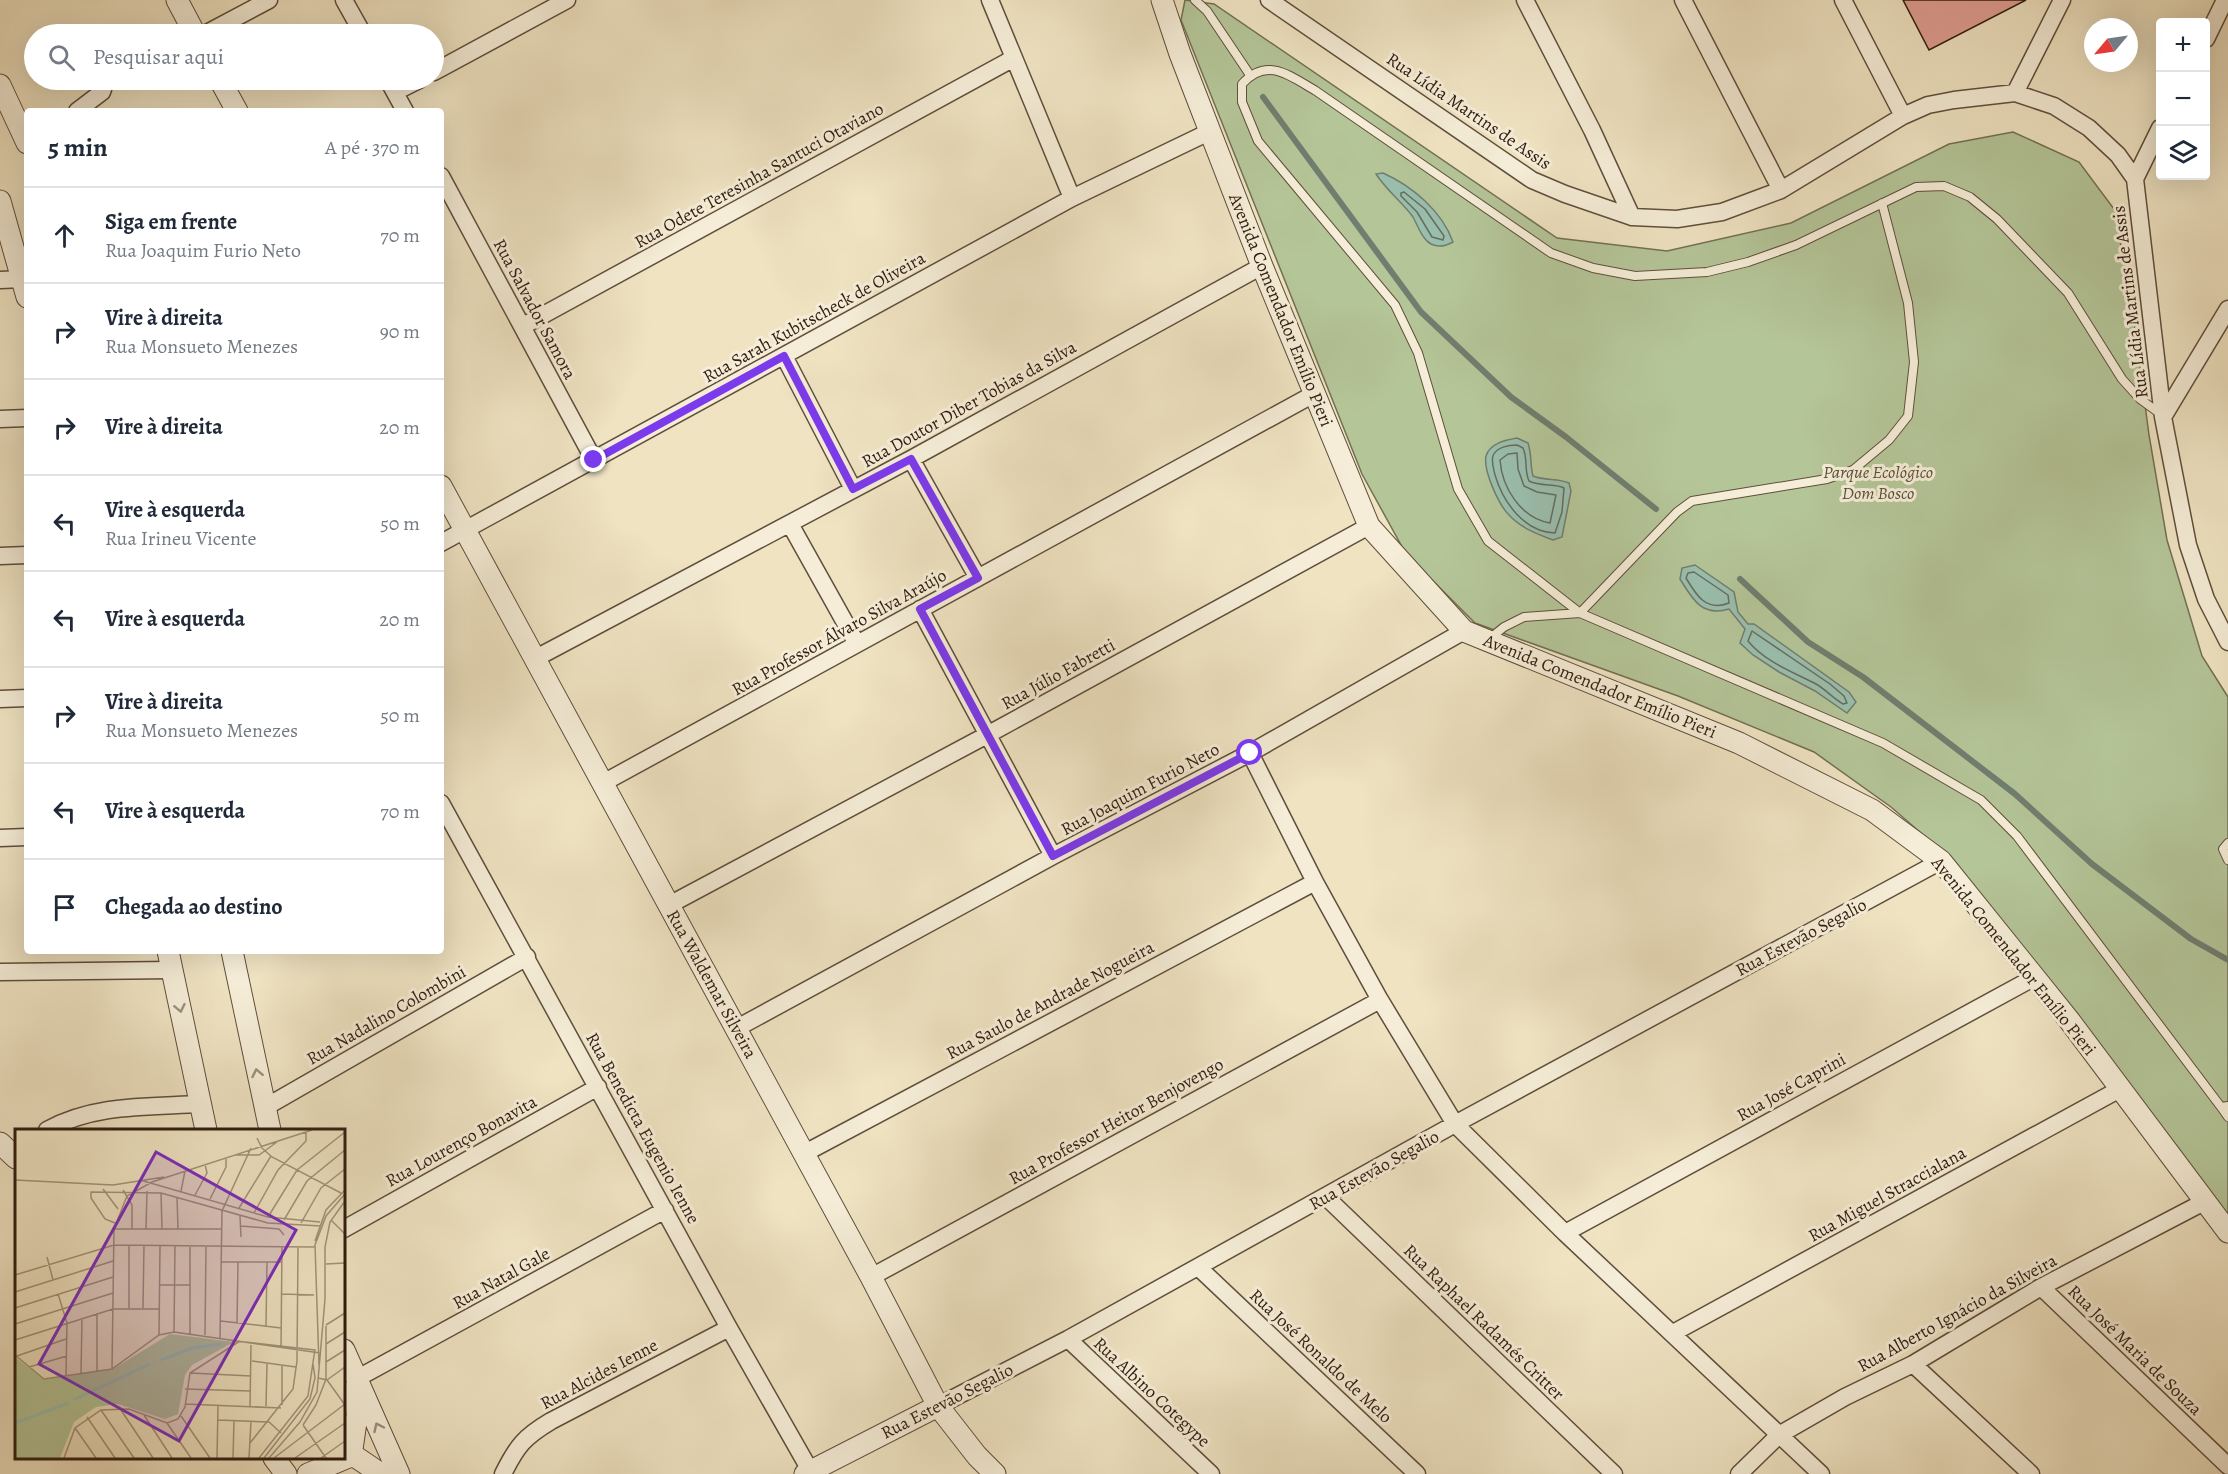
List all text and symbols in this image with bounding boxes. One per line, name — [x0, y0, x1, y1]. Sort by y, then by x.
north arrow — [2084, 18, 2138, 72]
map controls — [2156, 18, 2210, 180]
button: + — [2156, 18, 2210, 72]
search box — [24, 24, 444, 90]
icon: search — [45, 41, 78, 74]
text: Pesquisar aqui — [93, 42, 224, 72]
street label: Rua Lídia Martins de Assis — [1382, 47, 1556, 175]
button: − — [2156, 72, 2210, 126]
street label: Rua Odete Teresinha Santuci Otaviano — [630, 96, 888, 254]
button: layers — [2156, 126, 2210, 180]
text: 5 min — [48, 130, 108, 165]
text: A pé · 370 m — [325, 134, 420, 161]
street label: Avenida Comendador Emílio Pieri — [1223, 189, 1339, 430]
street label: Rua Lídia Martins de Assis — [2106, 204, 2154, 400]
text: Siga em frente — [105, 207, 237, 237]
icon: ahead — [48, 219, 81, 252]
text: 70 m — [380, 222, 420, 249]
street label: Rua Salvador Samora — [488, 235, 582, 384]
text: Rua Joaquim Furio Neto — [105, 237, 301, 264]
street label: Rua Sarah Kubitscheck de Oliveira — [699, 245, 930, 388]
text: Vire à direita — [105, 303, 223, 333]
icon: right — [48, 315, 81, 348]
text: 90 m — [380, 318, 420, 345]
text: Rua Monsueto Menezes — [105, 333, 298, 360]
street label: Rua Doutor Diber Tobias da Silva — [857, 335, 1081, 473]
icon: right — [48, 411, 81, 444]
text: Vire à direita — [105, 412, 223, 442]
text: 20 m — [379, 414, 420, 441]
route end — [580, 446, 606, 472]
park label: Parque Ecológico Dom Bosco — [1823, 460, 1933, 505]
text: Vire à esquerda — [105, 495, 245, 525]
icon: left — [48, 507, 81, 540]
text: 50 m — [380, 510, 420, 537]
text: Rua Irineu Vicente — [105, 525, 256, 552]
street label: Rua Professor Álvaro Silva Araújo — [727, 563, 951, 701]
icon: left — [48, 603, 81, 636]
text: Vire à esquerda — [105, 604, 245, 634]
text: 20 m — [379, 606, 420, 633]
street label: Avenida Comendador Emílio Pieri — [1479, 628, 1720, 744]
street label: Rua Júlio Fabretti — [997, 633, 1119, 715]
text: Vire à direita — [105, 687, 223, 717]
icon: right — [48, 699, 81, 732]
text: 50 m — [380, 702, 420, 729]
text: Rua Monsueto Menezes — [105, 717, 298, 744]
street label: Rua Joaquim Furio Neto — [1057, 737, 1223, 841]
route start — [1236, 739, 1262, 765]
icon: left — [48, 795, 81, 828]
text: Vire à esquerda — [105, 796, 245, 826]
text: 70 m — [380, 798, 420, 825]
street label: Avenida Comendador Emílio Pieri — [1926, 851, 2102, 1060]
icon: arrive — [48, 891, 81, 924]
text: Chegada ao destino — [105, 892, 283, 922]
street label: Rua Estevão Segalio — [1731, 892, 1871, 982]
street label: Rua Waldemar Silveira — [661, 905, 763, 1063]
street label: Rua Saulo de Andrade Nogueira — [942, 935, 1159, 1065]
street label: Rua Nadalino Colombini — [302, 960, 470, 1070]
one-way arrow — [173, 1003, 186, 1013]
street label: Rua Benedicta Eugenio Ienne — [580, 1028, 706, 1228]
street label: Rua José Caprini — [1732, 1047, 1850, 1127]
street label: Rua Professor Heitor Benjovengo — [1004, 1052, 1228, 1190]
one-way arrow — [251, 1069, 264, 1079]
street label: Rua Lourenço Bonavita — [381, 1089, 541, 1193]
street label: Rua Estevão Segalio — [1305, 1124, 1443, 1216]
inset map — [15, 1129, 345, 1459]
street label: Rua Miguel Straccialana — [1804, 1140, 1971, 1247]
street label: Rua Raphael Radamés Critter — [1398, 1239, 1570, 1405]
street label: Rua Natal Gale — [448, 1241, 554, 1315]
street label: Rua Alberto Ignácio da Silveira — [1853, 1248, 2061, 1378]
street label: Rua José Maria de Souza — [2063, 1279, 2208, 1421]
street label: Rua José Ronaldo de Melo — [1244, 1283, 1398, 1429]
street label: Rua Albino Cotegype — [1088, 1332, 1216, 1452]
street label: Rua Alcides Ienne — [536, 1333, 662, 1415]
street label: Rua Estevão Segalio — [877, 1357, 1017, 1445]
one-way arrow — [373, 1422, 385, 1433]

